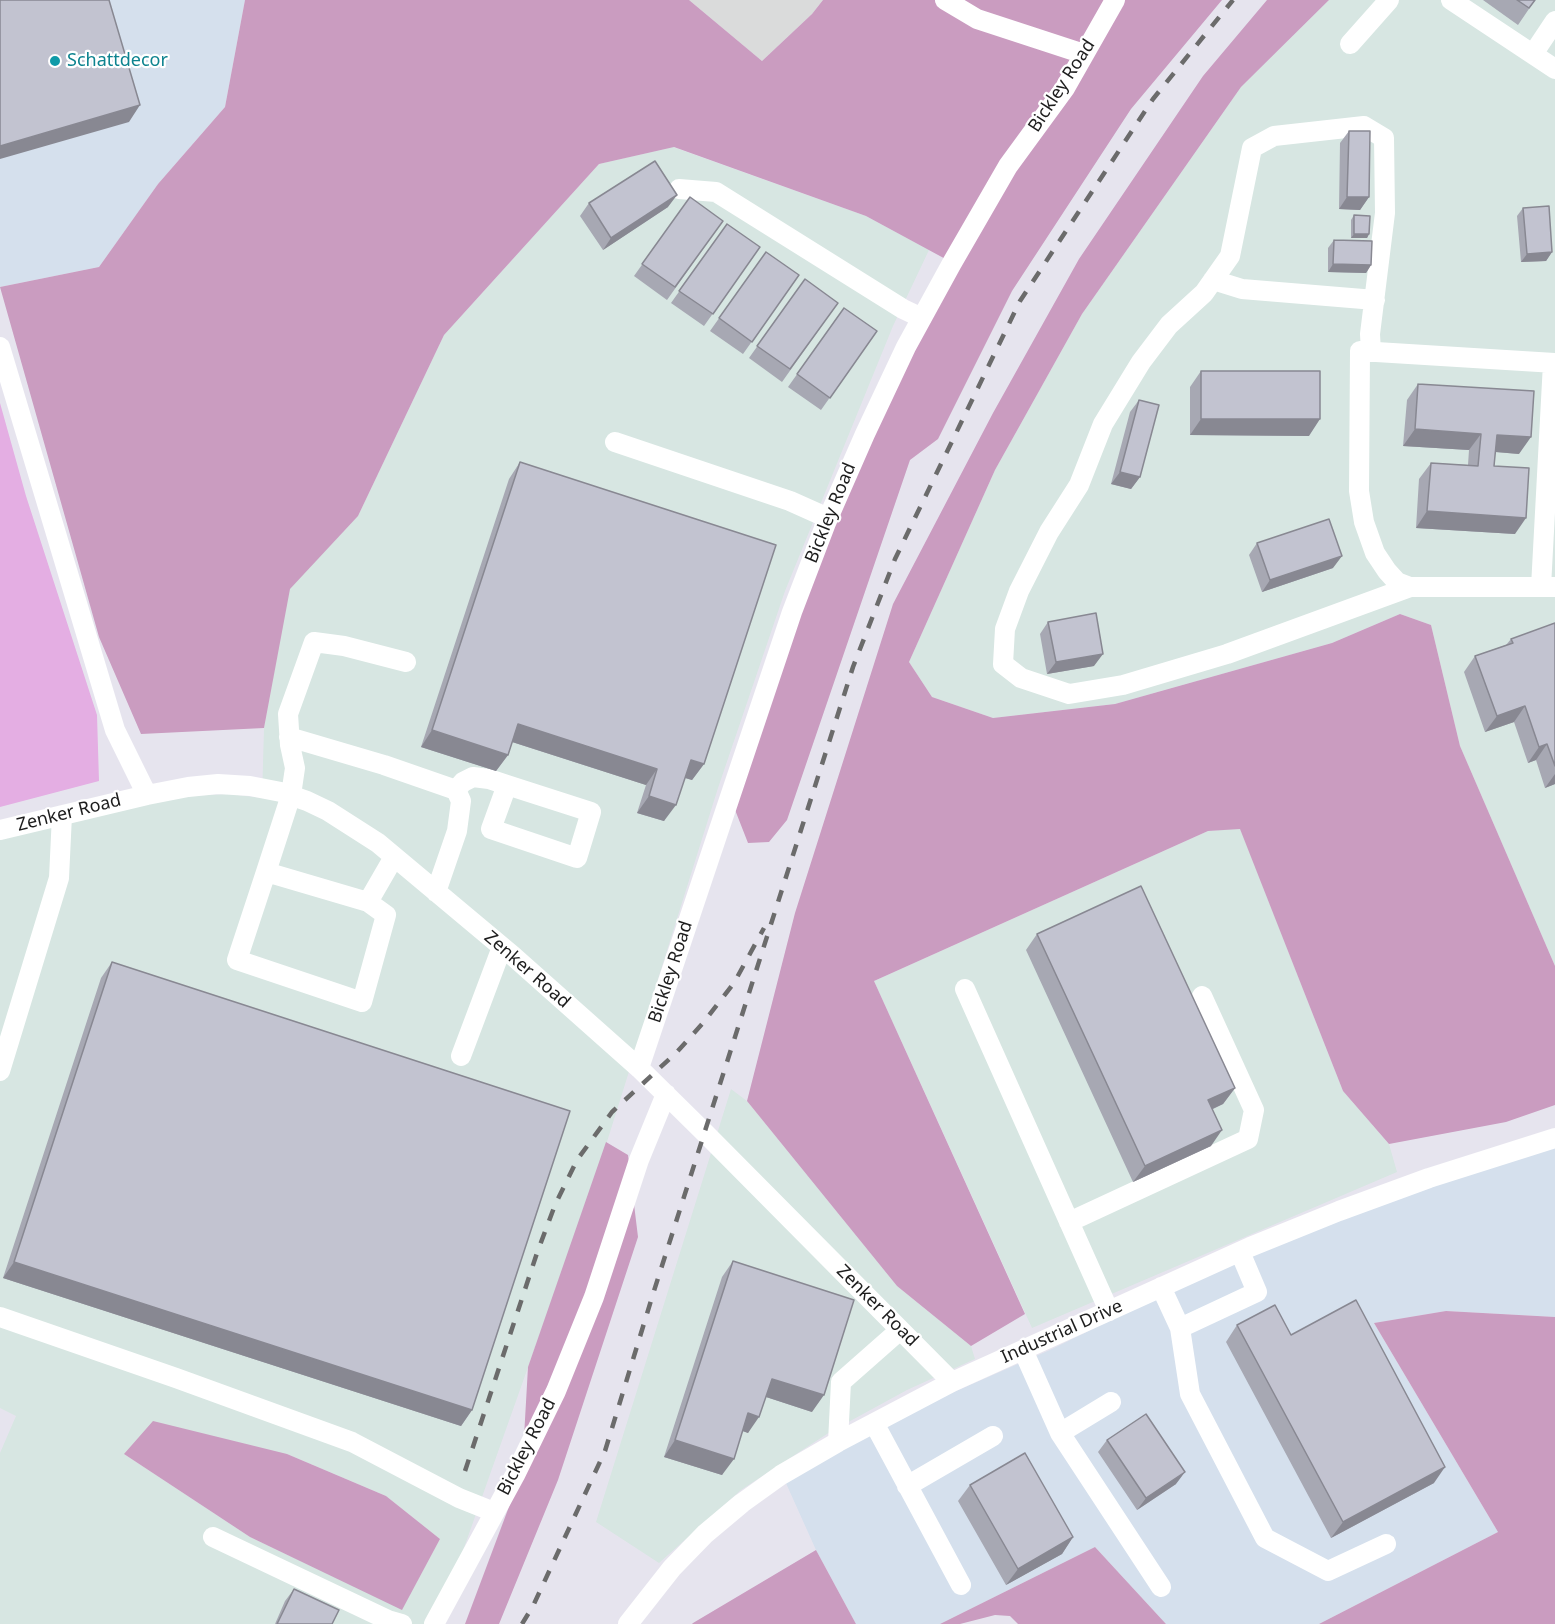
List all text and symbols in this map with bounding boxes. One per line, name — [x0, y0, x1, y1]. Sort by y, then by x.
street label: Bickley Road — [1024, 36, 1100, 136]
place label: Schattdecor — [67, 50, 168, 72]
marker: Schattdecor — [48, 54, 62, 68]
street label: Bickley Road — [801, 460, 861, 566]
street label: Zenker Road — [15, 790, 123, 836]
street label: Bickley Road — [644, 918, 698, 1026]
street label: Zenker Road — [480, 927, 574, 1013]
street label: Zenker Road — [832, 1261, 922, 1351]
street label: Industrial Drive — [998, 1296, 1126, 1368]
street label: Bickley Road — [493, 1395, 561, 1499]

